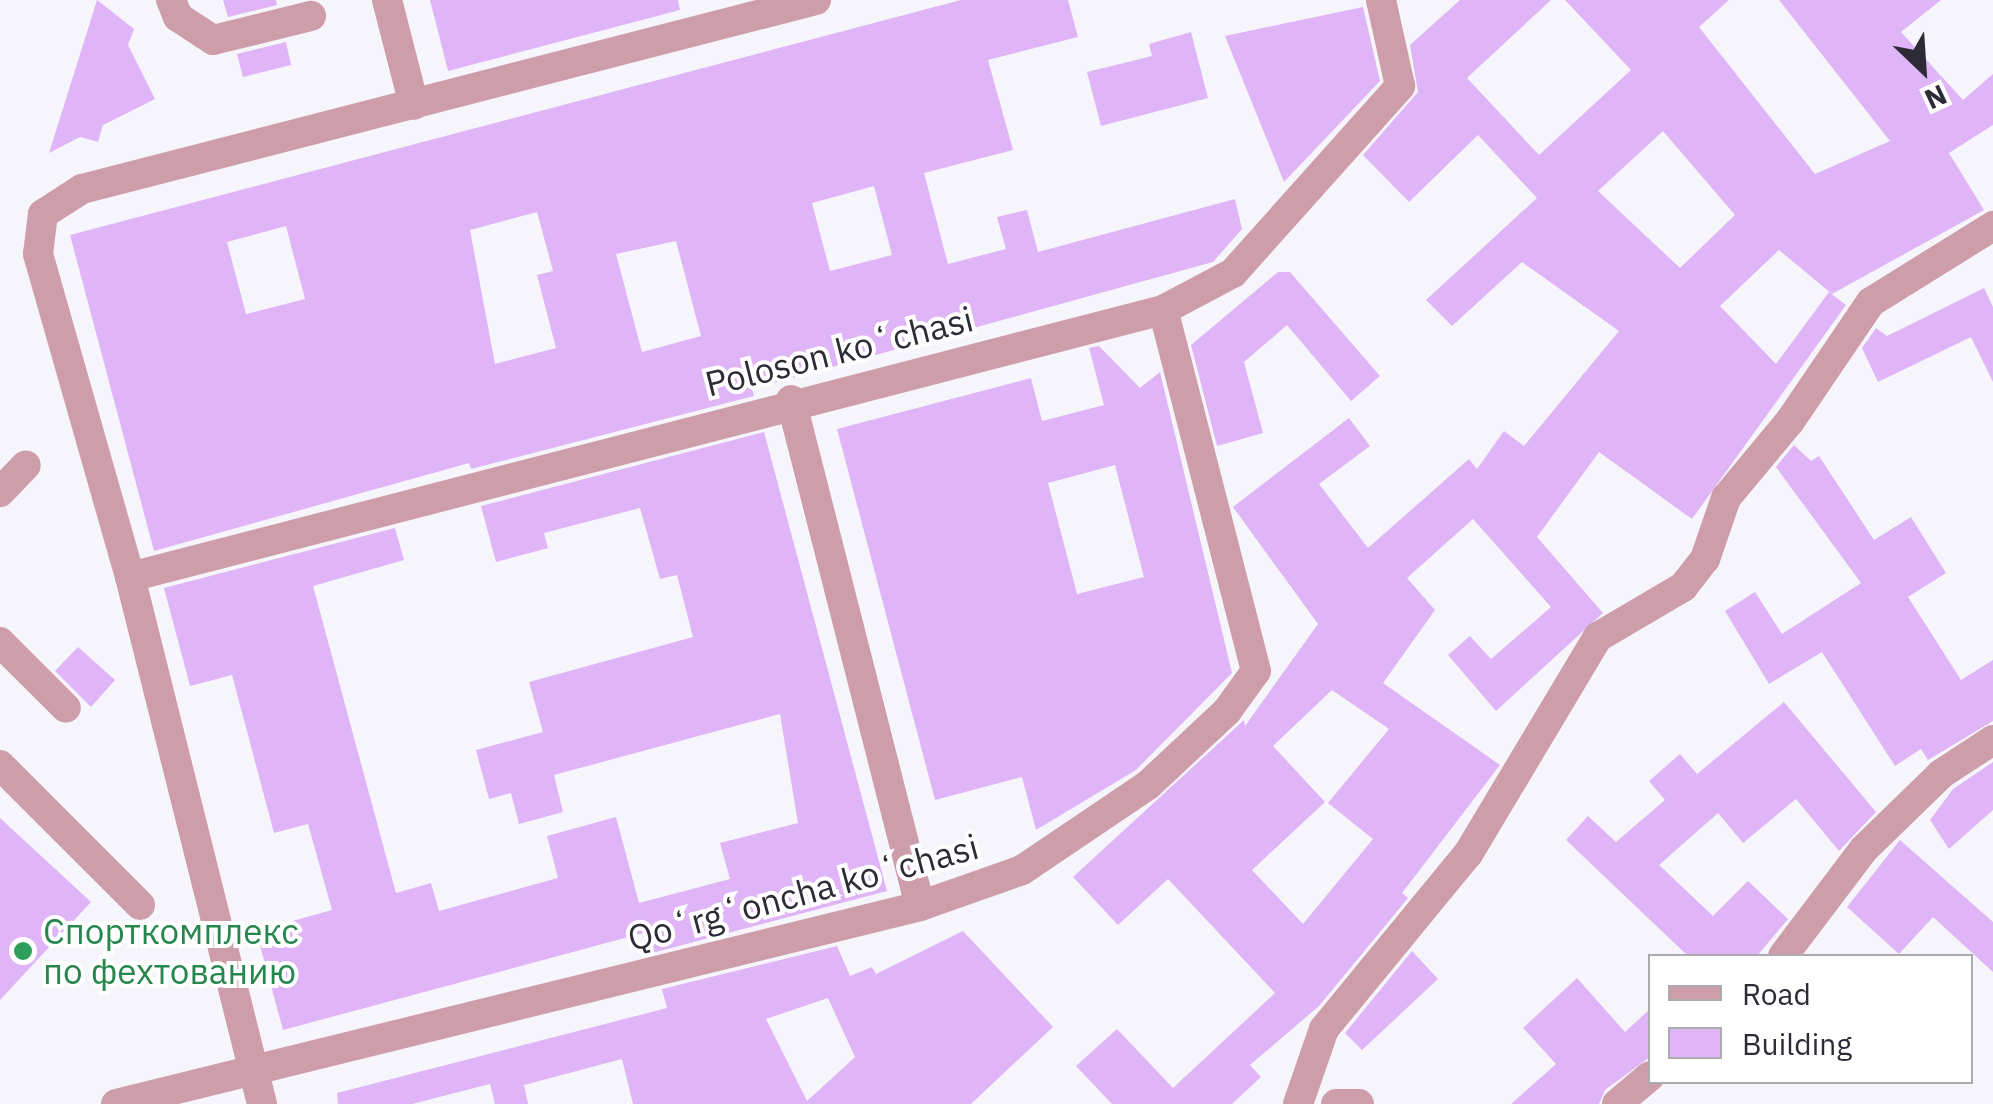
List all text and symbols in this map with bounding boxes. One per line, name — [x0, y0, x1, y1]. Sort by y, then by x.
north arrow — [1873, 20, 1973, 120]
text: N — [1919, 77, 1953, 119]
street label: Poloson koʻchasi — [701, 297, 977, 405]
street label: Qoʻrgʻoncha koʻchasi — [623, 825, 983, 959]
place label: Спорткомплекс по фехтованию — [43, 910, 299, 992]
marker: Спорткомплекс по фехтованию — [12, 940, 34, 962]
legend — [1648, 954, 1973, 1084]
text: Road — [1742, 974, 1811, 1013]
text: Building — [1742, 1024, 1852, 1063]

